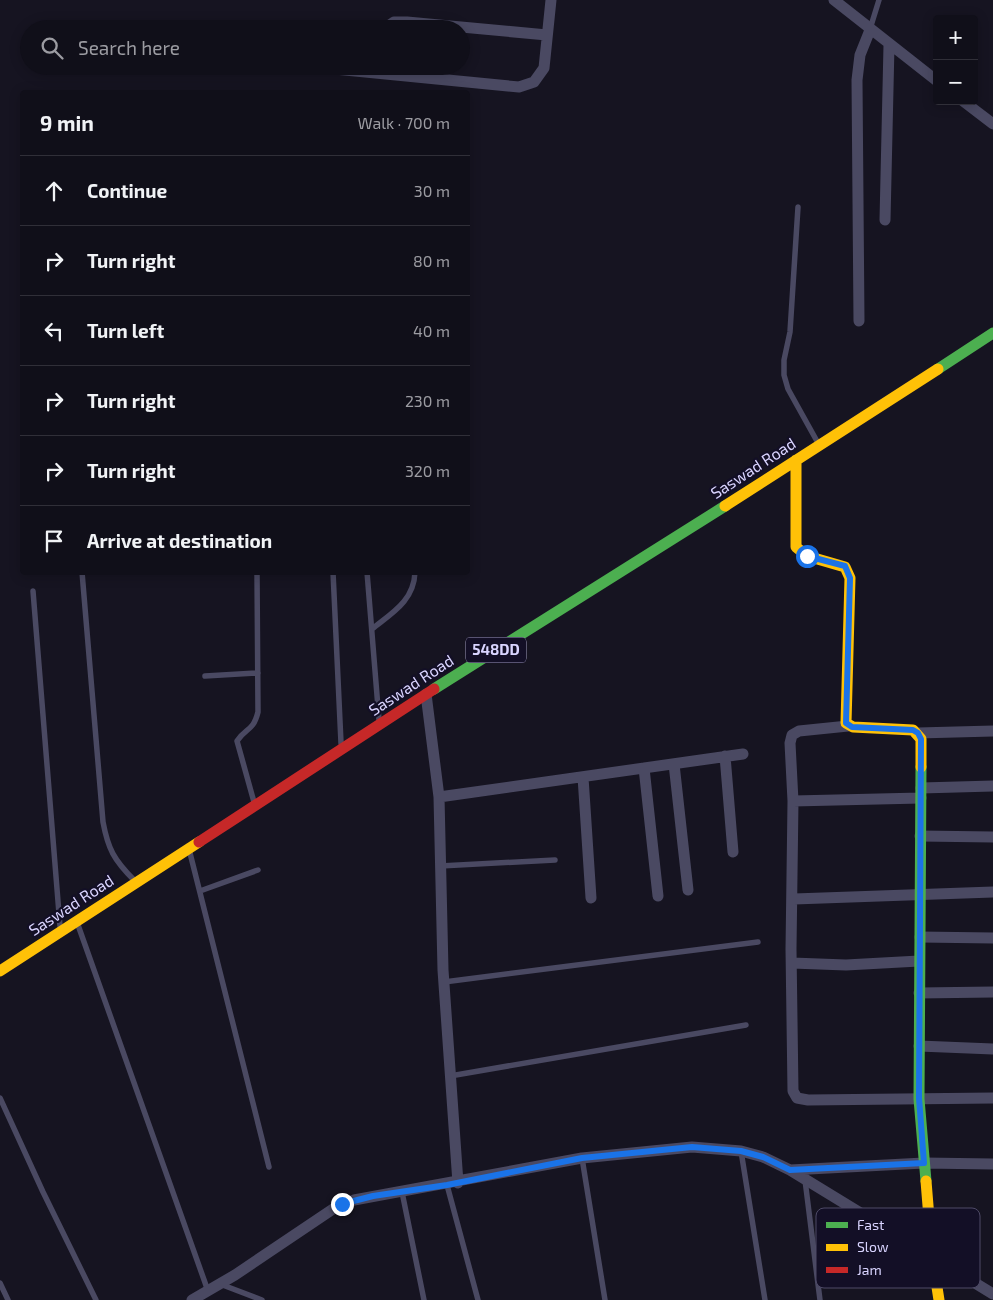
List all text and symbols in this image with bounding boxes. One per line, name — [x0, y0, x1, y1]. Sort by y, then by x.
map controls — [933, 15, 978, 105]
button: + — [933, 15, 978, 60]
search box — [20, 20, 470, 75]
icon: search — [38, 34, 66, 62]
text: Search here — [78, 36, 180, 59]
button: − — [933, 60, 978, 105]
text: 9 min — [40, 110, 94, 135]
text: Walk · 700 m — [358, 113, 450, 132]
icon: ahead — [40, 177, 68, 205]
text: Continue — [87, 179, 167, 202]
text: 30 m — [414, 181, 450, 200]
icon: right — [40, 247, 68, 275]
text: Turn right — [87, 249, 175, 272]
text: 80 m — [413, 251, 450, 270]
icon: left — [40, 317, 68, 345]
text: Turn left — [87, 319, 164, 342]
text: 40 m — [413, 321, 450, 340]
icon: right — [40, 387, 68, 415]
text: Turn right — [87, 389, 175, 412]
text: 230 m — [405, 391, 450, 410]
street label: Saswad Road — [707, 433, 799, 502]
icon: right — [40, 457, 68, 485]
text: Turn right — [87, 459, 175, 482]
text: 320 m — [405, 461, 450, 480]
icon: arrive — [40, 527, 68, 555]
text: Arrive at destination — [87, 529, 272, 552]
route start — [796, 545, 819, 568]
road number: 548DD — [466, 638, 526, 662]
street label: Saswad Road — [365, 650, 457, 719]
street label: Saswad Road — [25, 870, 117, 939]
route end — [331, 1193, 354, 1216]
legend — [816, 1208, 980, 1288]
text: Fast — [857, 1216, 884, 1233]
text: Slow — [857, 1238, 889, 1255]
text: Jam — [857, 1261, 882, 1278]

